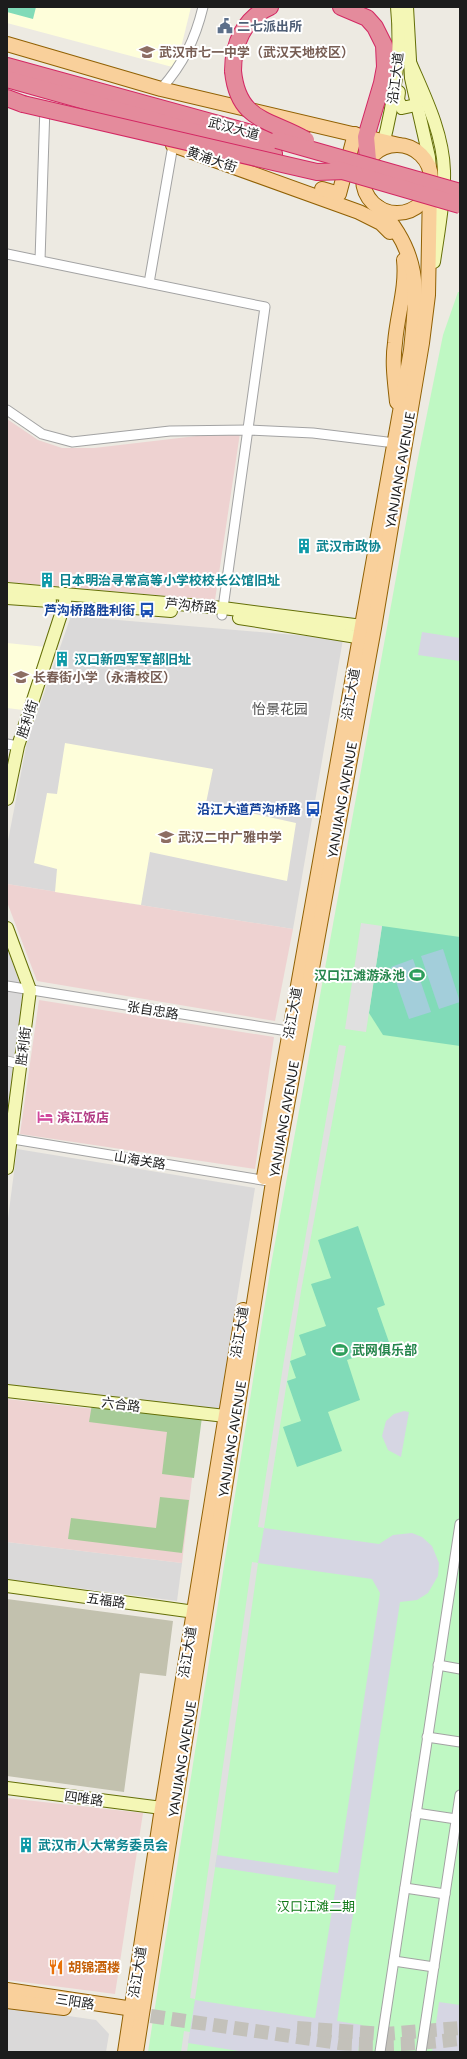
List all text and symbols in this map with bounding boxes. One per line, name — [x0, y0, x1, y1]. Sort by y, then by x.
public building icon: 二七派出所 — [216, 17, 234, 35]
place label: 二七派出所 — [237, 18, 302, 34]
school or university icon: 武汉市七一中学（武汉天地校区） — [138, 43, 156, 61]
place label: 武汉市七一中学（武汉天地校区） — [159, 44, 354, 60]
street label: 沿江大道 — [384, 51, 406, 105]
street label: 武汉大道 — [207, 114, 261, 142]
street label: 黄浦大街 — [185, 143, 239, 175]
street label: YANJIANG AVENUE — [382, 411, 418, 529]
building icon: 武汉市政协 — [295, 537, 313, 555]
place label: 武汉市政协 — [316, 538, 381, 554]
building icon: 日本明治寻常高等小学校校长公馆旧址 — [38, 571, 56, 589]
place label: 日本明治寻常高等小学校校长公馆旧址 — [59, 572, 280, 588]
street label: 芦沟桥路 — [164, 595, 218, 615]
bus stop icon: 芦沟桥路胜利街 — [138, 601, 156, 619]
place label: 芦沟桥路胜利街 — [44, 602, 135, 618]
building icon: 汉口新四军军部旧址 — [53, 650, 71, 668]
place label: 汉口新四军军部旧址 — [74, 651, 191, 667]
street label: 沿江大道 — [338, 667, 362, 721]
school or university icon: 长春街小学（永清校区） — [12, 668, 30, 686]
place label: 长春街小学（永清校区） — [33, 669, 176, 685]
street label: 胜利街 — [13, 698, 41, 740]
district label: 怡景花园 — [252, 700, 308, 717]
street label: YANJIANG AVENUE — [324, 741, 360, 859]
bus stop icon: 沿江大道芦沟桥路 — [304, 800, 322, 818]
place label: 沿江大道芦沟桥路 — [197, 801, 301, 817]
school or university icon: 武汉二中广雅中学 — [157, 828, 175, 846]
place label: 武汉二中广雅中学 — [178, 829, 282, 845]
sports icon: 汉口江滩游泳池 — [408, 966, 426, 984]
place label: 汉口江滩游泳池 — [314, 967, 405, 983]
street label: 沿江大道 — [280, 986, 304, 1040]
street label: 张自忠路 — [126, 998, 180, 1022]
street label: 胜利街 — [13, 1026, 33, 1066]
street label: YANJIANG AVENUE — [266, 1060, 302, 1178]
hotel icon: 滨江饭店 — [36, 1108, 54, 1126]
place label: 滨江饭店 — [57, 1109, 109, 1125]
street label: 山海关路 — [113, 1148, 167, 1172]
street label: 沿江大道 — [227, 1305, 251, 1359]
sports icon: 武网俱乐部 — [331, 1341, 349, 1359]
place label: 武网俱乐部 — [352, 1342, 417, 1358]
street label: YANJIANG AVENUE — [215, 1380, 249, 1498]
street label: 六合路 — [101, 1394, 141, 1414]
street label: 五福路 — [86, 1589, 126, 1611]
street label: 沿江大道 — [175, 1625, 199, 1679]
street label: YANJIANG AVENUE — [165, 1700, 199, 1818]
street label: 四唯路 — [64, 1787, 104, 1809]
building icon: 武汉市人大常务委员会 — [17, 1836, 35, 1854]
place label: 武汉市人大常务委员会 — [38, 1837, 168, 1853]
park label: 汉口江滩二期 — [277, 1898, 355, 1914]
street label: 沿江大道 — [125, 1945, 149, 1999]
restaurant icon: 胡锦酒楼 — [47, 1958, 65, 1976]
place label: 胡锦酒楼 — [68, 1959, 120, 1975]
street label: 三阳路 — [54, 1990, 96, 2012]

